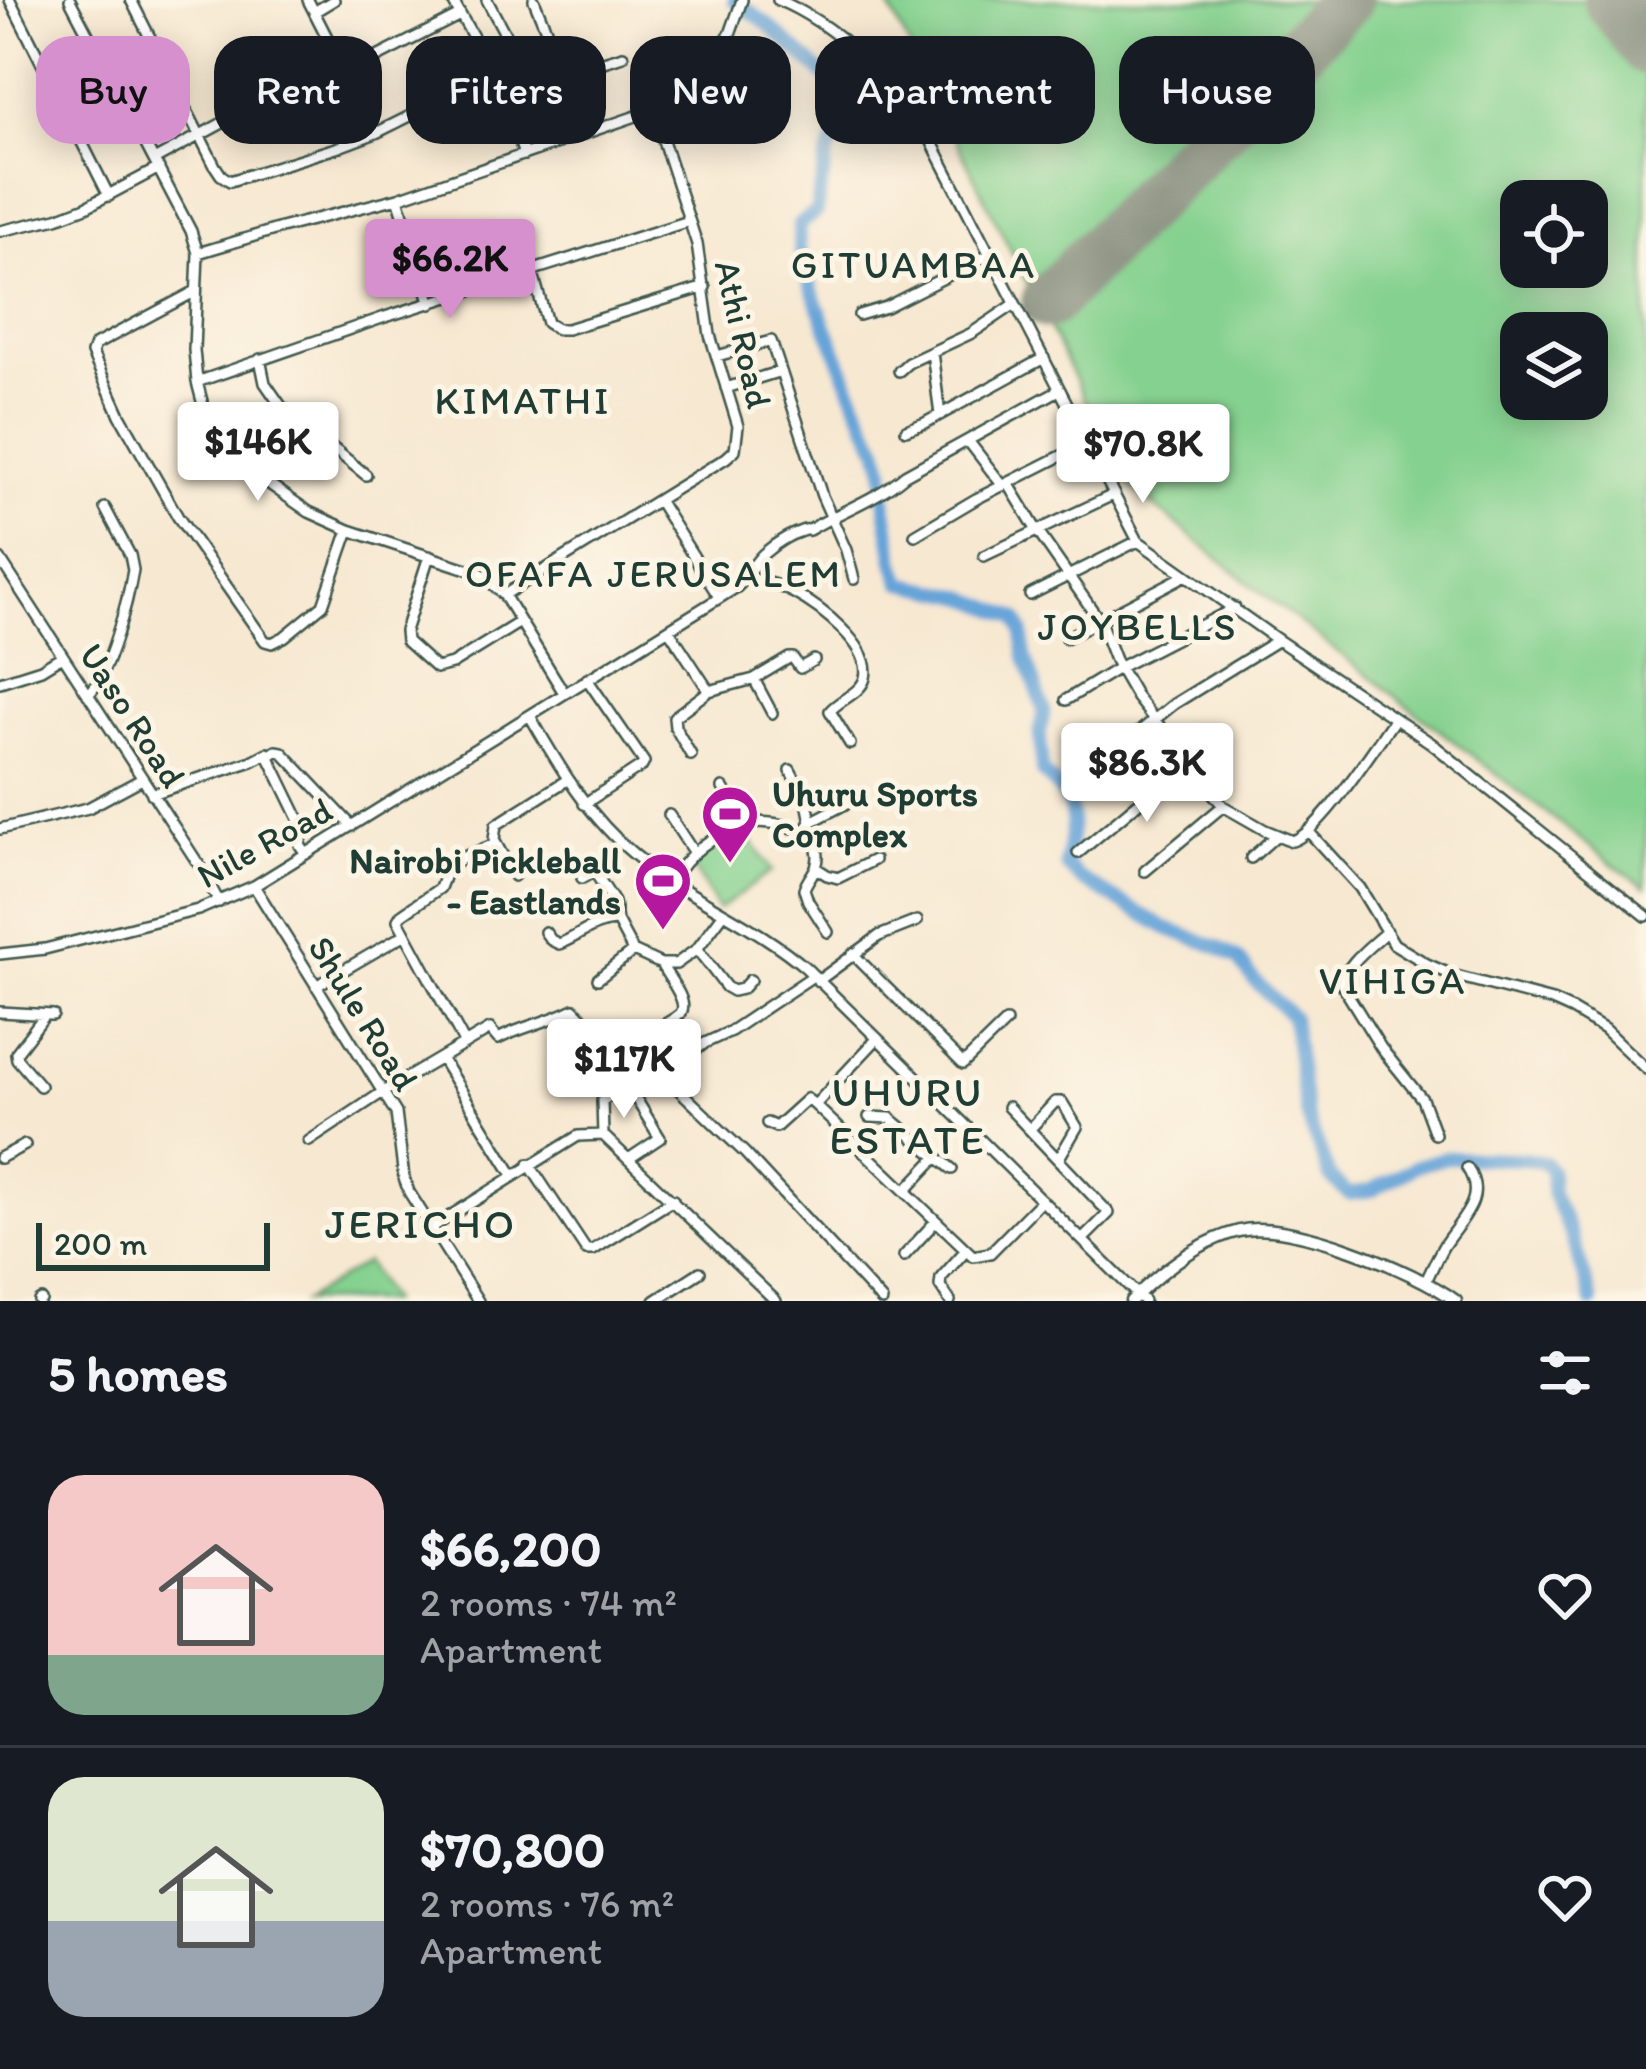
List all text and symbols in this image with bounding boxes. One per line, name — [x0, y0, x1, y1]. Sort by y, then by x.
chip: Buy — [36, 36, 190, 144]
chip: Rent — [214, 36, 382, 144]
chip: Filters — [406, 36, 606, 144]
chip: New — [630, 36, 791, 144]
chip: Apartment — [815, 36, 1095, 144]
chip: House — [1119, 36, 1315, 144]
map controls — [1500, 180, 1608, 420]
button: locate — [1500, 180, 1608, 288]
pin: $66.2K — [352, 219, 548, 321]
text: $66.2K — [392, 234, 508, 281]
district label: GITUAMBAA — [791, 241, 1037, 288]
street label: Athi Road — [706, 256, 781, 413]
button: layers — [1500, 312, 1608, 420]
district label: KIMATHI — [434, 377, 612, 424]
pin: $146K — [174, 402, 342, 504]
pin: $70.8K — [1045, 404, 1241, 506]
text: $146K — [205, 417, 311, 464]
text: $70.8K — [1083, 419, 1203, 466]
district label: OFAFA JERUSALEM — [465, 550, 843, 597]
district label: JOYBELLS — [1038, 603, 1238, 650]
street label: Uaso Road — [70, 635, 195, 795]
pin: $86.3K — [1049, 723, 1245, 825]
text: $86.3K — [1088, 738, 1206, 785]
place label: Uhuru Sports Complex — [772, 772, 978, 856]
sports icon: Uhuru Sports Complex — [699, 783, 761, 865]
street label: Nile Road — [189, 788, 339, 897]
place label: Nairobi Pickleball - Eastlands — [349, 839, 622, 923]
sports icon: Nairobi Pickleball - Eastlands — [632, 850, 694, 932]
street label: Shule Road — [299, 928, 428, 1099]
district label: VIHIGA — [1319, 957, 1467, 1004]
pin: $117K — [540, 1019, 708, 1121]
text: $117K — [574, 1034, 674, 1081]
district label: UHURU ESTATE — [829, 1066, 987, 1165]
district label: JERICHO — [325, 1198, 517, 1249]
scale bar — [36, 1217, 270, 1270]
text: 200 m — [54, 1224, 147, 1263]
icon: filters — [1532, 1340, 1598, 1406]
text: 5 homes — [48, 1343, 228, 1404]
text: $66,200 — [420, 1518, 602, 1579]
icon: home — [144, 1523, 288, 1667]
icon: heart — [1532, 1562, 1598, 1628]
text: 2 rooms · 74 m² — [420, 1579, 677, 1626]
text: Apartment — [420, 1626, 602, 1673]
text: $70,800 — [420, 1819, 605, 1880]
icon: home — [144, 1825, 288, 1969]
icon: heart — [1532, 1864, 1598, 1930]
text: 2 rooms · 76 m² — [420, 1880, 674, 1927]
text: Apartment — [420, 1927, 602, 1974]

